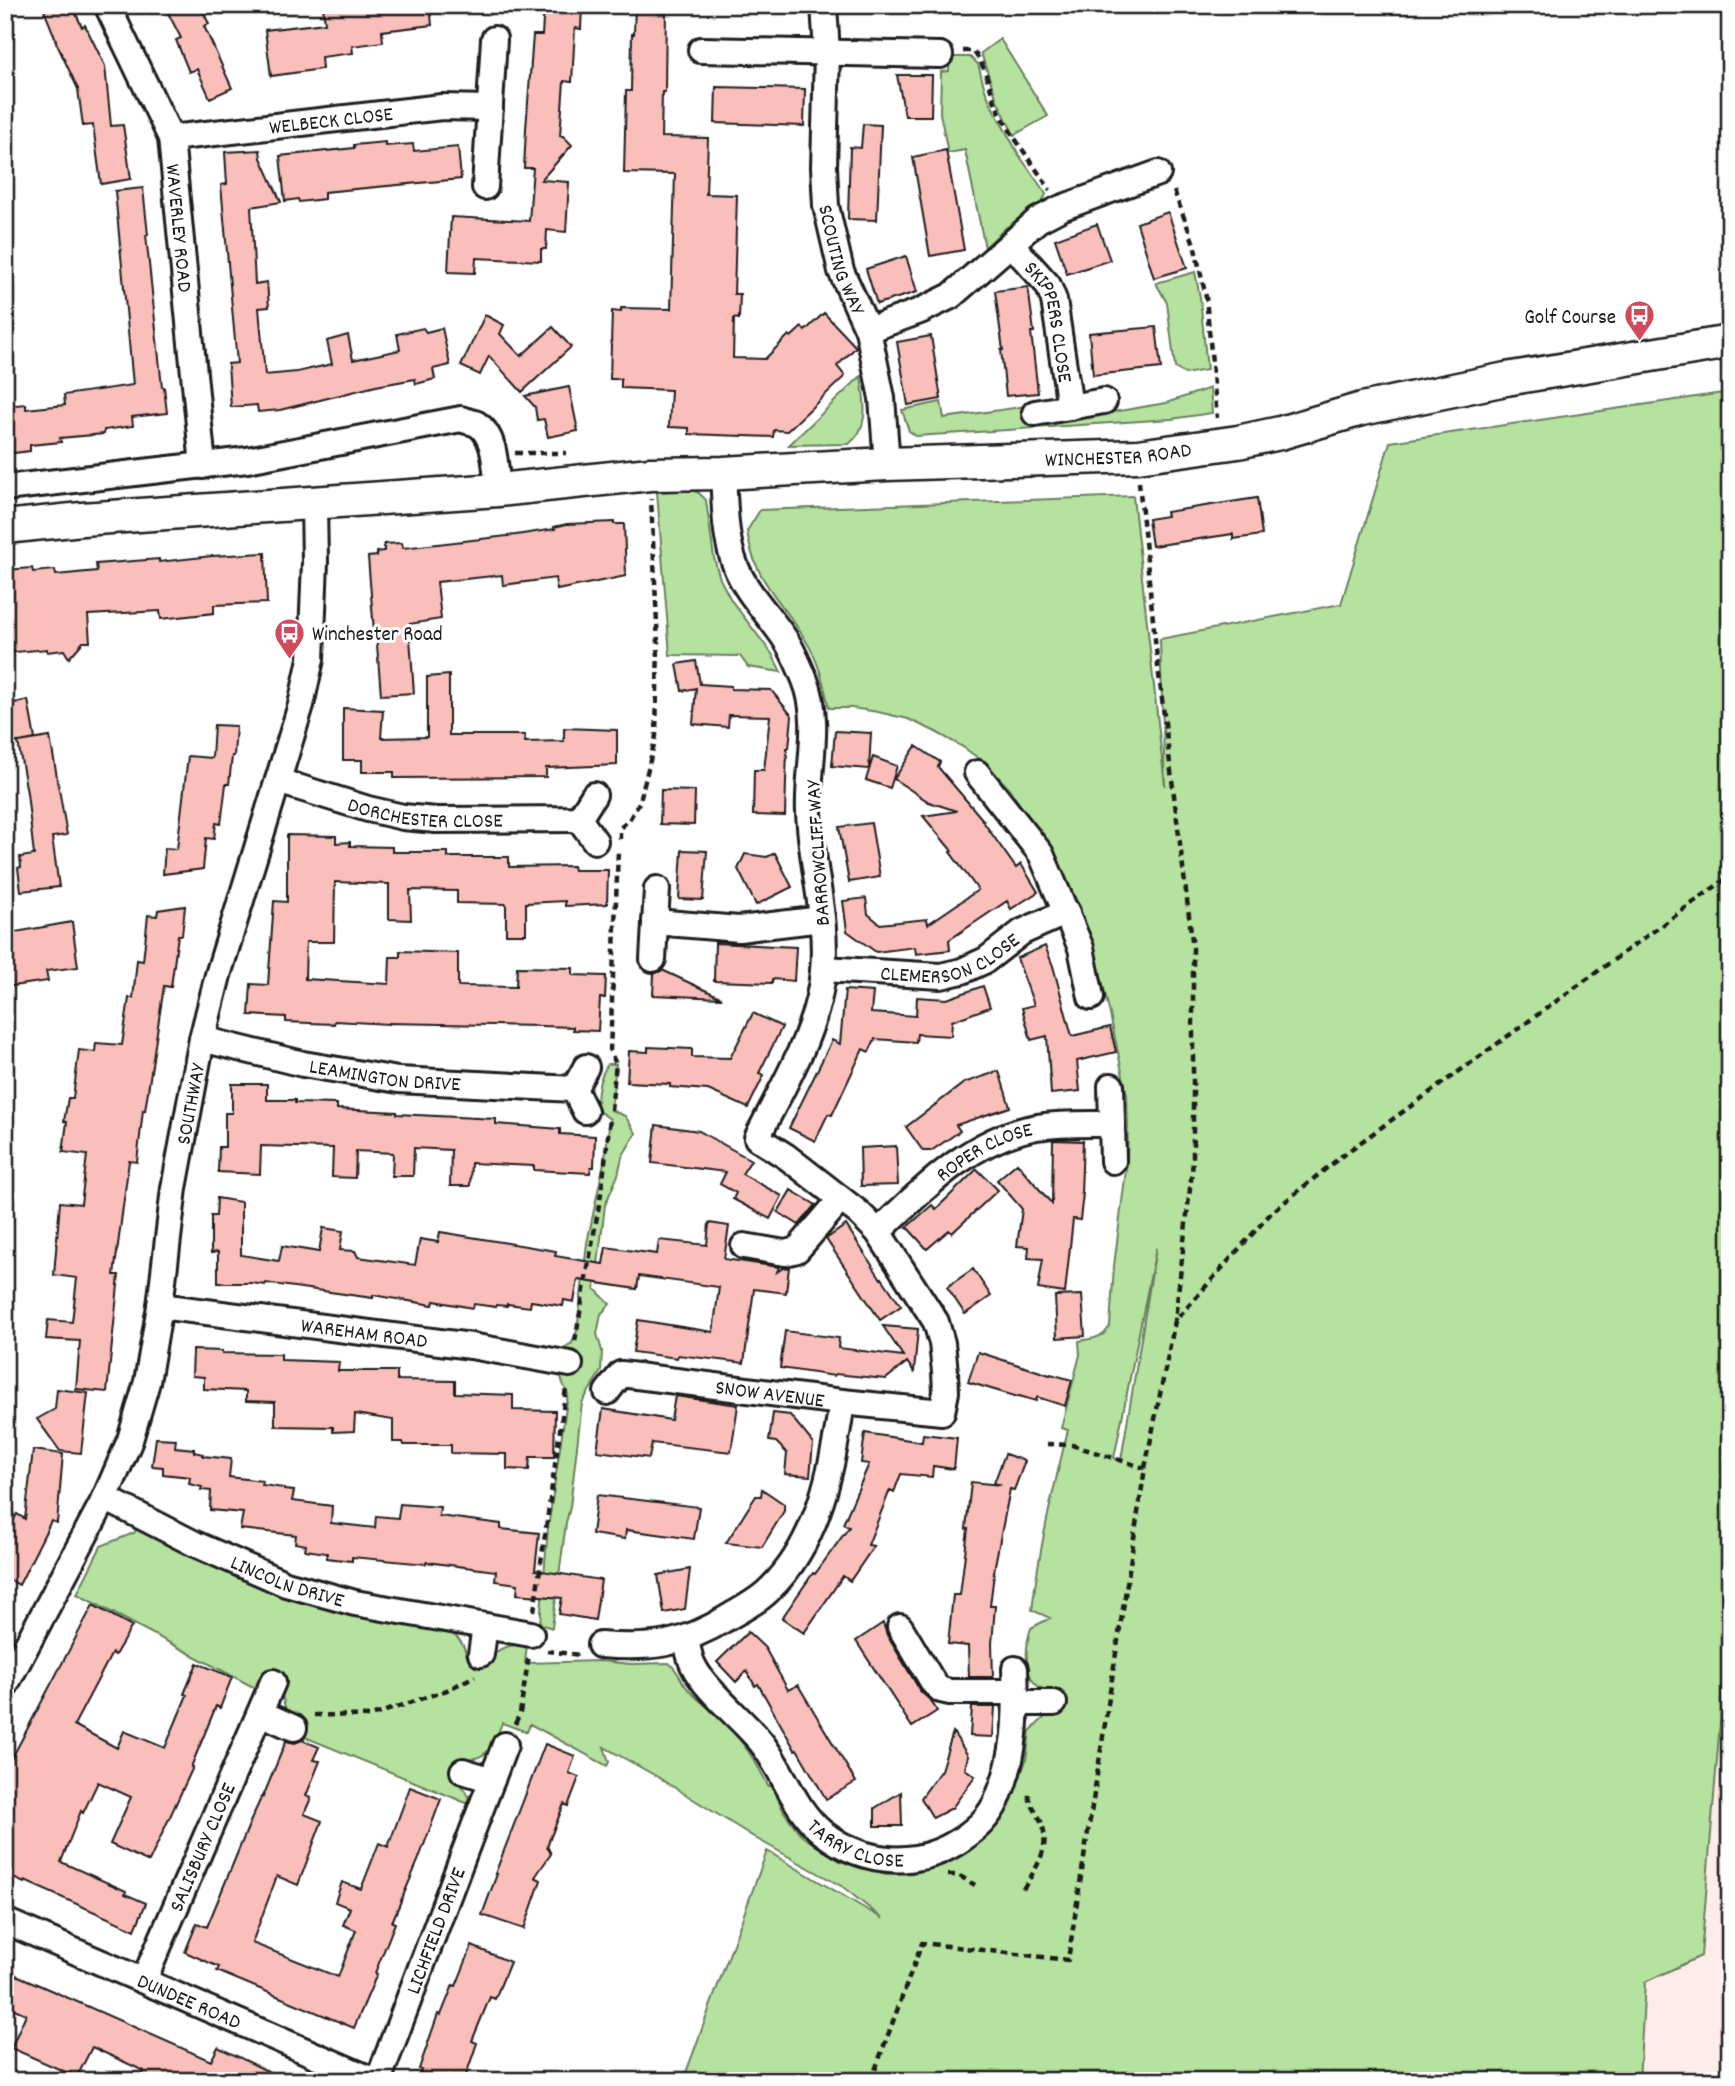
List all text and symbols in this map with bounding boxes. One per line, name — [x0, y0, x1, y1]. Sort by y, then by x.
street label: WELBECK CLOSE — [268, 101, 395, 145]
street label: WAVERLEY ROAD — [156, 163, 198, 294]
street label: SCOUTING WAY — [808, 202, 872, 322]
street label: SKIPPERS CLOSE — [1015, 255, 1078, 385]
bus stop icon: Golf Course — [1622, 299, 1656, 343]
place label: Golf Course — [1524, 304, 1616, 334]
street label: WINCHESTER ROAD — [1045, 437, 1194, 477]
bus stop icon: Winchester Road — [272, 616, 306, 660]
place label: Winchester Road — [312, 621, 443, 651]
street label: BARROWCLIFF WAY — [800, 778, 840, 927]
street label: DORCHESTER CLOSE — [343, 792, 503, 838]
street label: CLEMERSON CLOSE — [879, 927, 1028, 994]
street label: LEAMINGTON DRIVE — [307, 1053, 462, 1101]
street label: SOUTHWAY — [170, 1060, 215, 1147]
street label: ROPER CLOSE — [931, 1116, 1036, 1191]
street label: WAREHAM ROAD — [299, 1312, 429, 1358]
street label: SNOW AVENUE — [713, 1374, 826, 1418]
street label: LINCOLN DRIVE — [225, 1549, 347, 1617]
street label: SALISBURY CLOSE — [163, 1779, 246, 1917]
street label: TARRY CLOSE — [798, 1814, 904, 1877]
street label: LICHFIELD DRIVE — [400, 1863, 475, 1999]
street label: DUNDEE ROAD — [132, 1968, 245, 2039]

